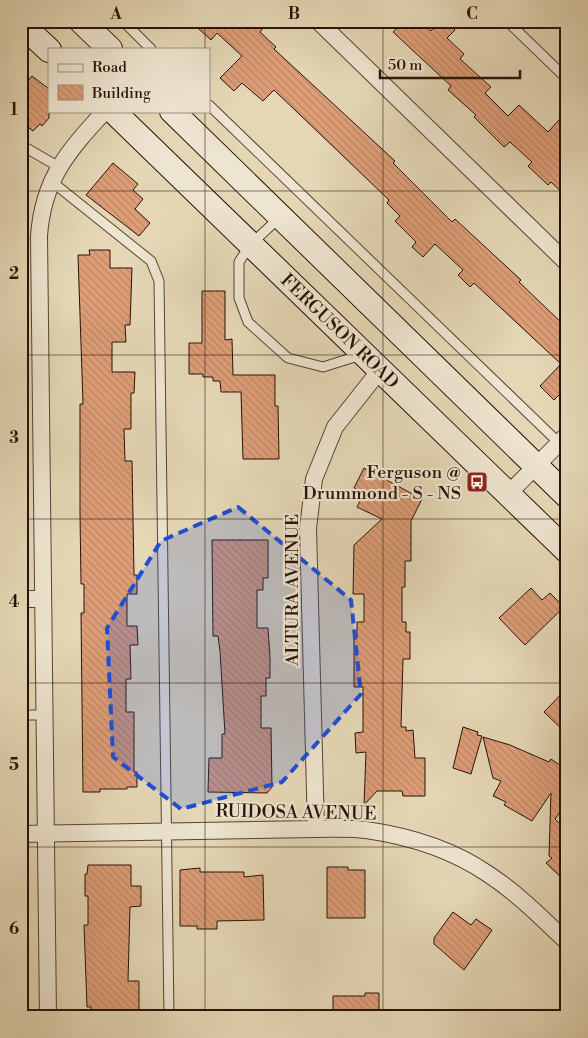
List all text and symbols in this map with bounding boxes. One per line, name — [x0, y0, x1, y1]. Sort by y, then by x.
text: A — [109, 4, 122, 24]
text: B — [288, 4, 300, 24]
text: C — [466, 4, 478, 24]
legend — [48, 48, 210, 112]
scale bar — [380, 48, 520, 80]
text: 50 m — [388, 56, 422, 75]
text: Road — [92, 58, 127, 77]
text: Building — [91, 84, 151, 103]
text: 1 — [10, 100, 18, 120]
text: 2 — [9, 264, 19, 284]
street label: FERGUSON ROAD — [276, 269, 404, 394]
text: 3 — [9, 428, 19, 448]
place label: Ferguson @ Drummond - S - NS — [303, 461, 461, 505]
bus stop icon: Ferguson @ Drummond - S - NS — [465, 470, 489, 494]
street label: ALTURA AVENUE — [281, 514, 304, 667]
text: 4 — [9, 592, 20, 612]
text: 5 — [9, 755, 19, 775]
street label: RUIDOSA AVENUE — [215, 800, 377, 825]
text: 6 — [9, 919, 19, 939]

